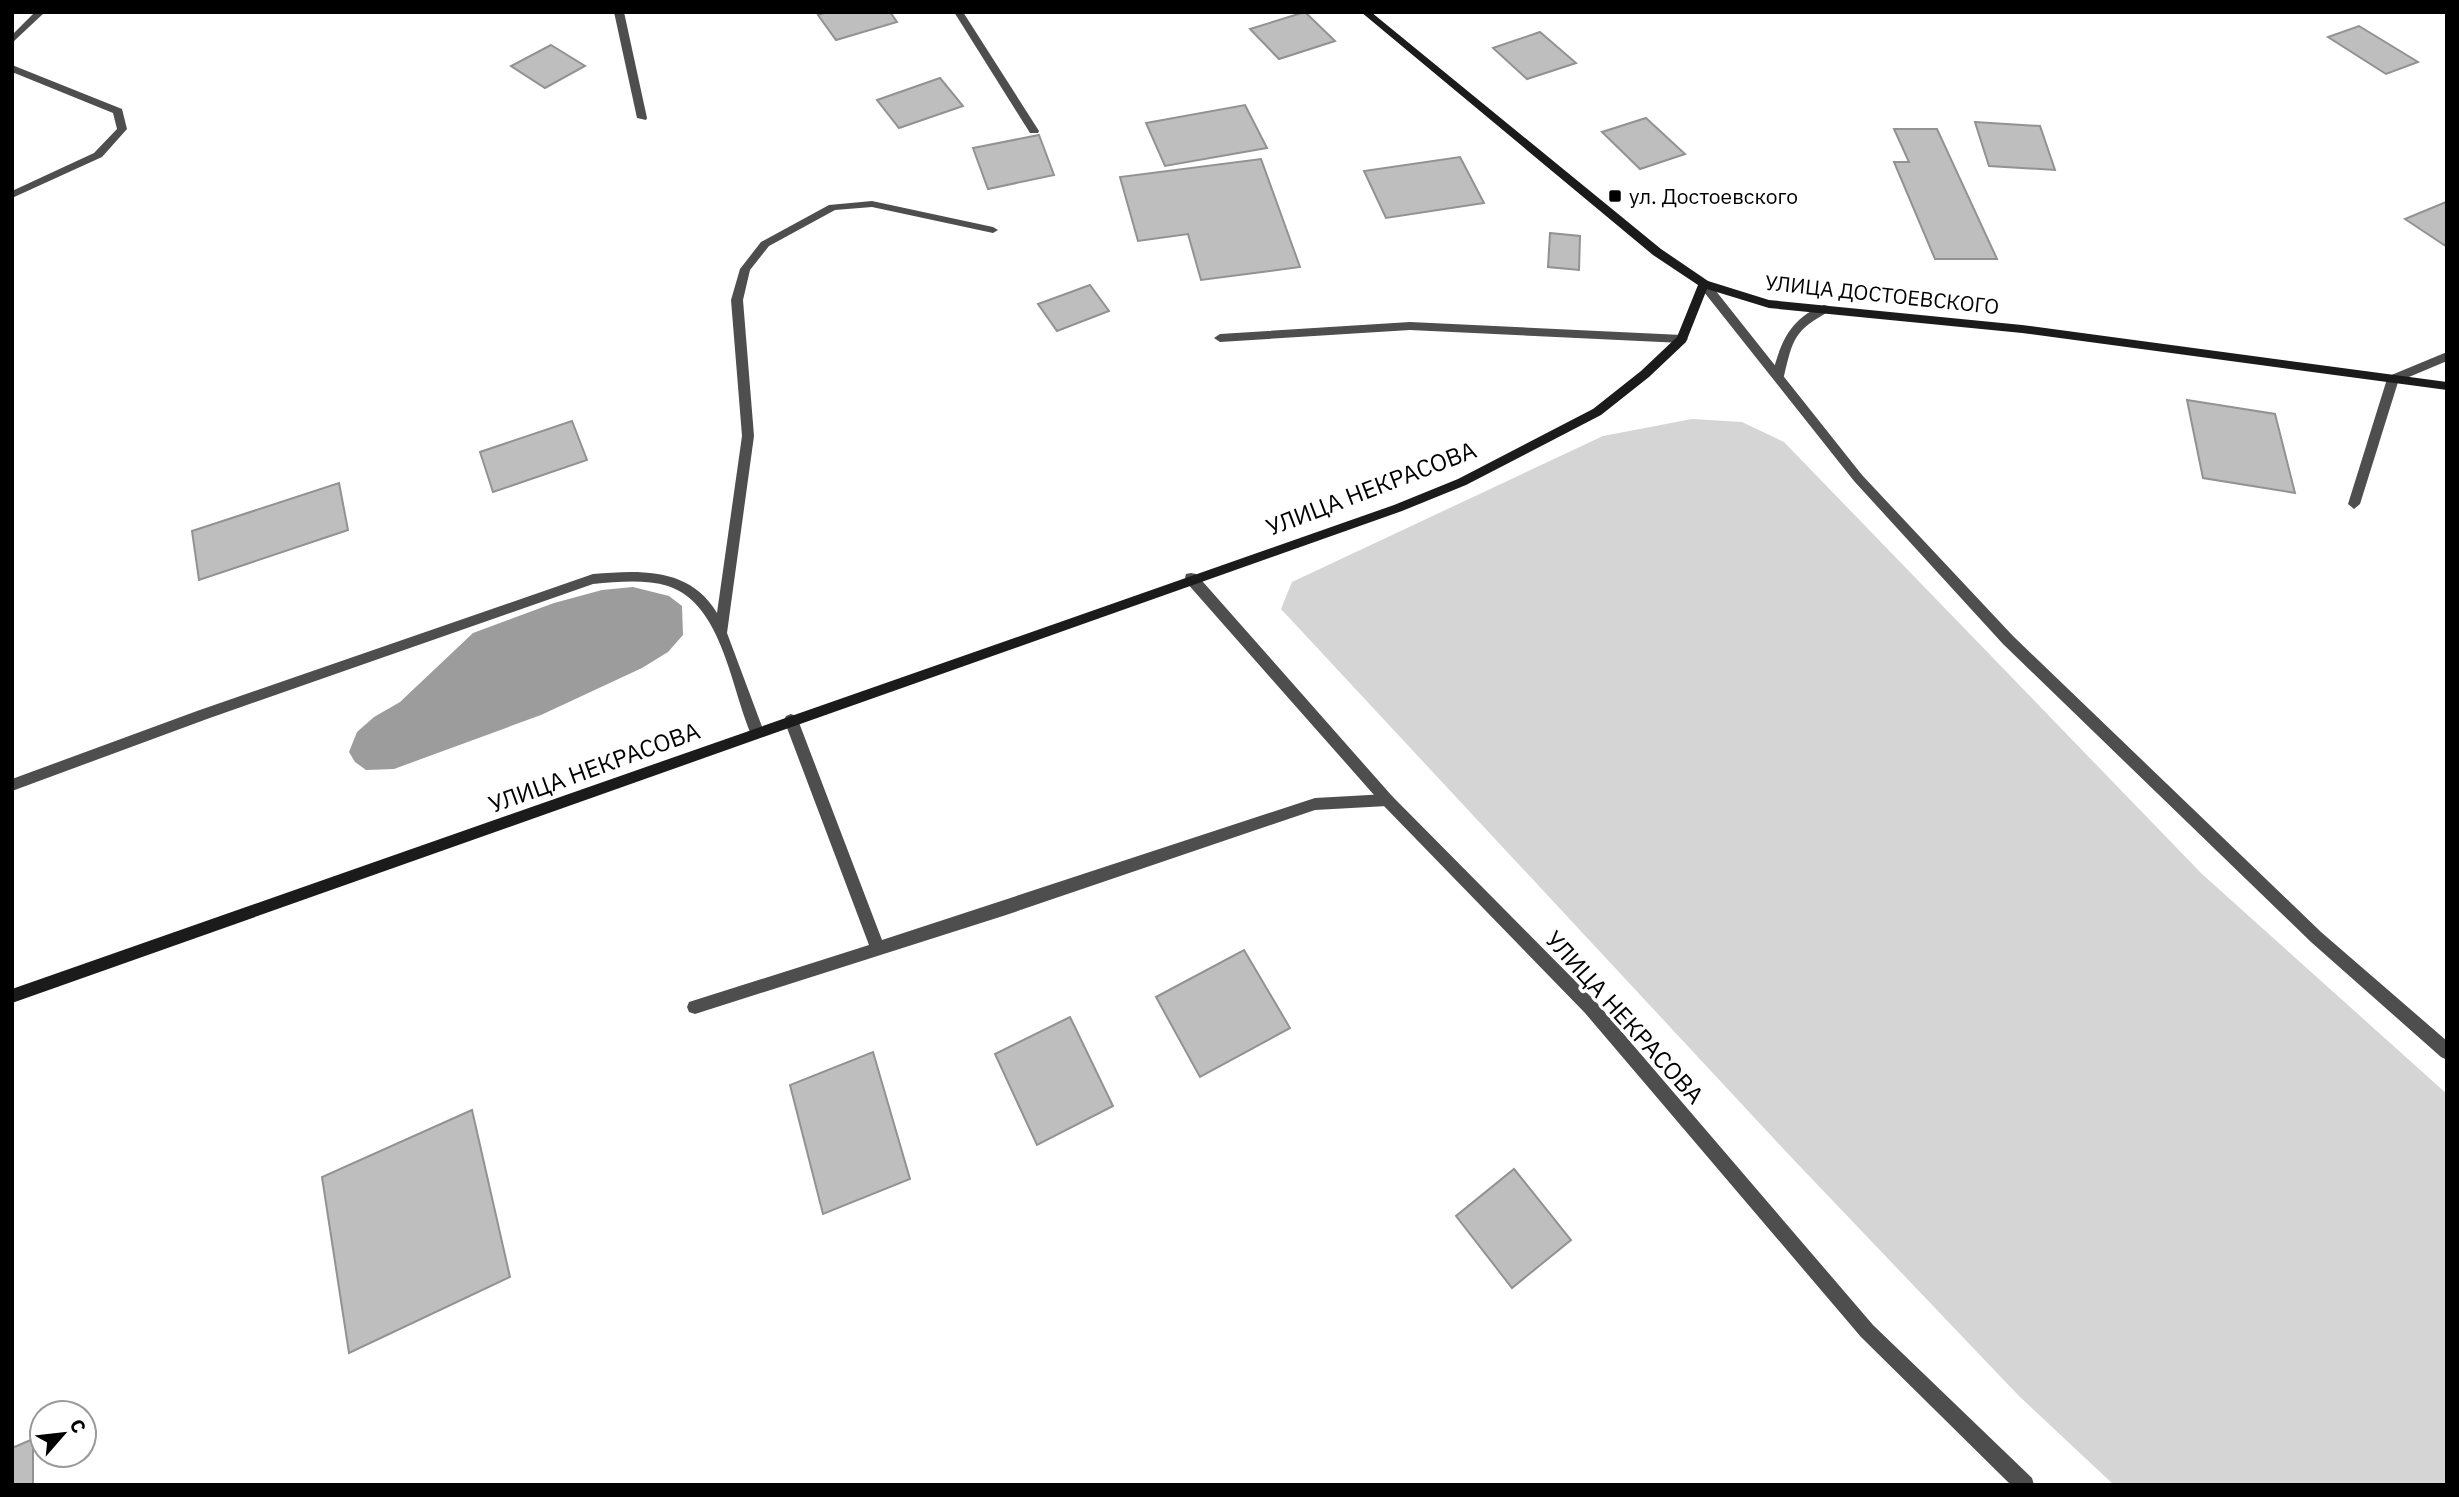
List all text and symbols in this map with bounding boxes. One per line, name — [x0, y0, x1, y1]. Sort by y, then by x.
place label: ул. Достоевского — [1629, 182, 1798, 210]
marker: ул. Достоевского — [1607, 188, 1623, 204]
street label: УЛИЦА ДОСТОЕВСКОГО — [1764, 268, 2000, 320]
street label: УЛИЦА НЕКРАСОВА — [1261, 433, 1481, 543]
street label: УЛИЦА НЕКРАСОВА — [484, 714, 704, 820]
street label: УЛИЦА НЕКРАСОВА — [1539, 924, 1711, 1110]
north arrow — [28, 1399, 98, 1469]
text: С — [65, 1415, 92, 1437]

